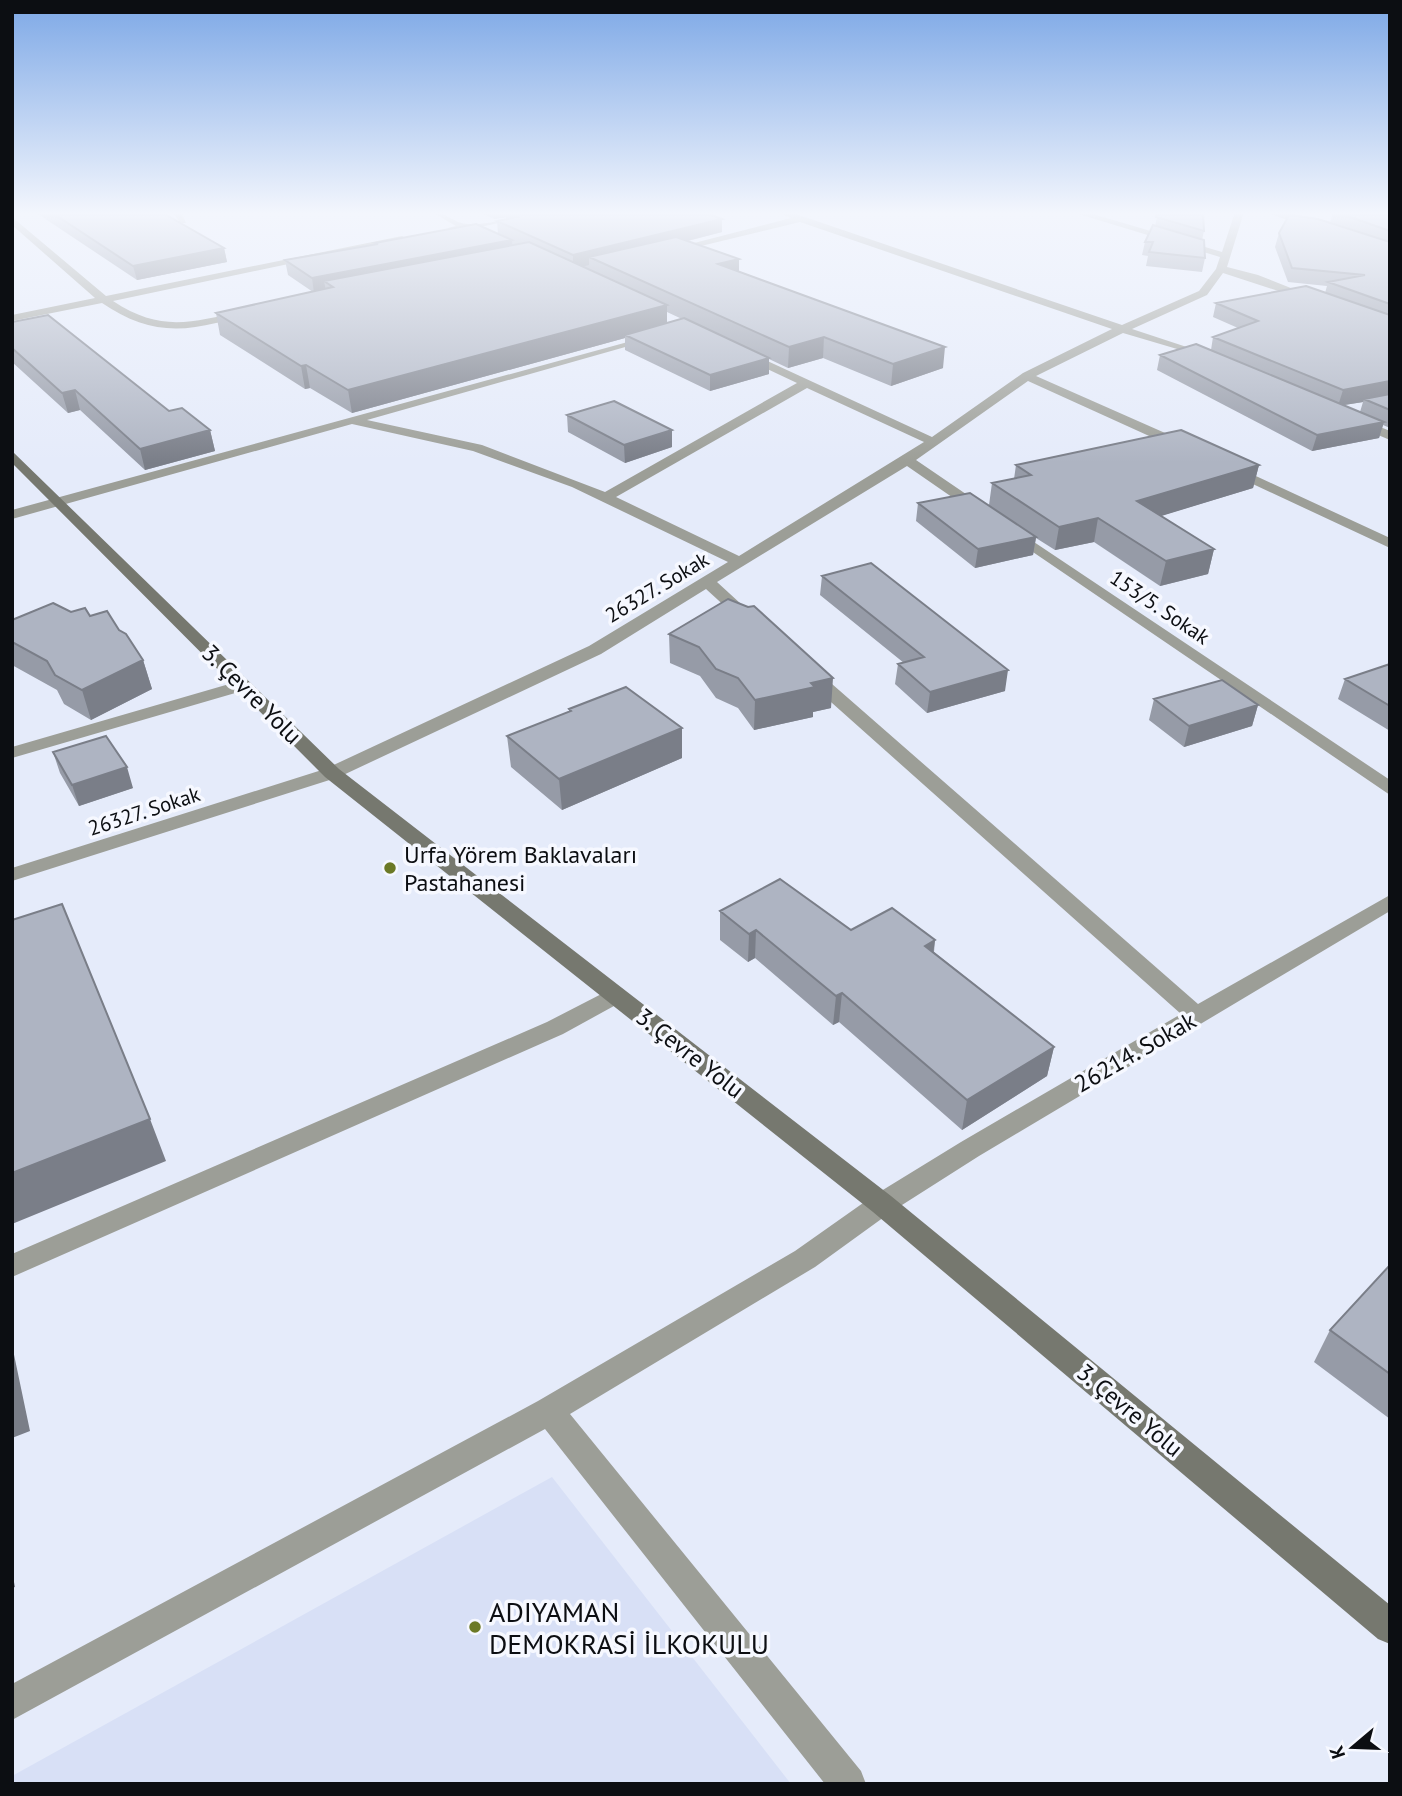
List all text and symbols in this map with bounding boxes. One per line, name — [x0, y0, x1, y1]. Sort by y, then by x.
street label: 26327. Sokak — [600, 545, 714, 629]
street label: 153/5. Sokak — [1105, 564, 1215, 650]
street label: 3. Çevre Yolu — [195, 637, 309, 751]
street label: 26327. Sokak — [85, 780, 203, 842]
place label: Urfa Yörem Baklavaları Pastahanesi — [404, 839, 637, 898]
marker: Urfa Yörem Baklavaları Pastahanesi — [382, 860, 398, 876]
street label: 3. Çevre Yolu — [630, 1001, 750, 1105]
street label: 26214. Sokak — [1069, 1004, 1202, 1099]
street label: 3. Çevre Yolu — [1071, 1357, 1189, 1463]
place label: ADIYAMAN DEMOKRASİ İLKOKULU — [489, 1593, 769, 1662]
marker: ADIYAMAN DEMOKRASİ İLKOKULU — [467, 1619, 483, 1635]
north arrow — [1318, 1712, 1388, 1782]
text: K — [1324, 1743, 1350, 1762]

